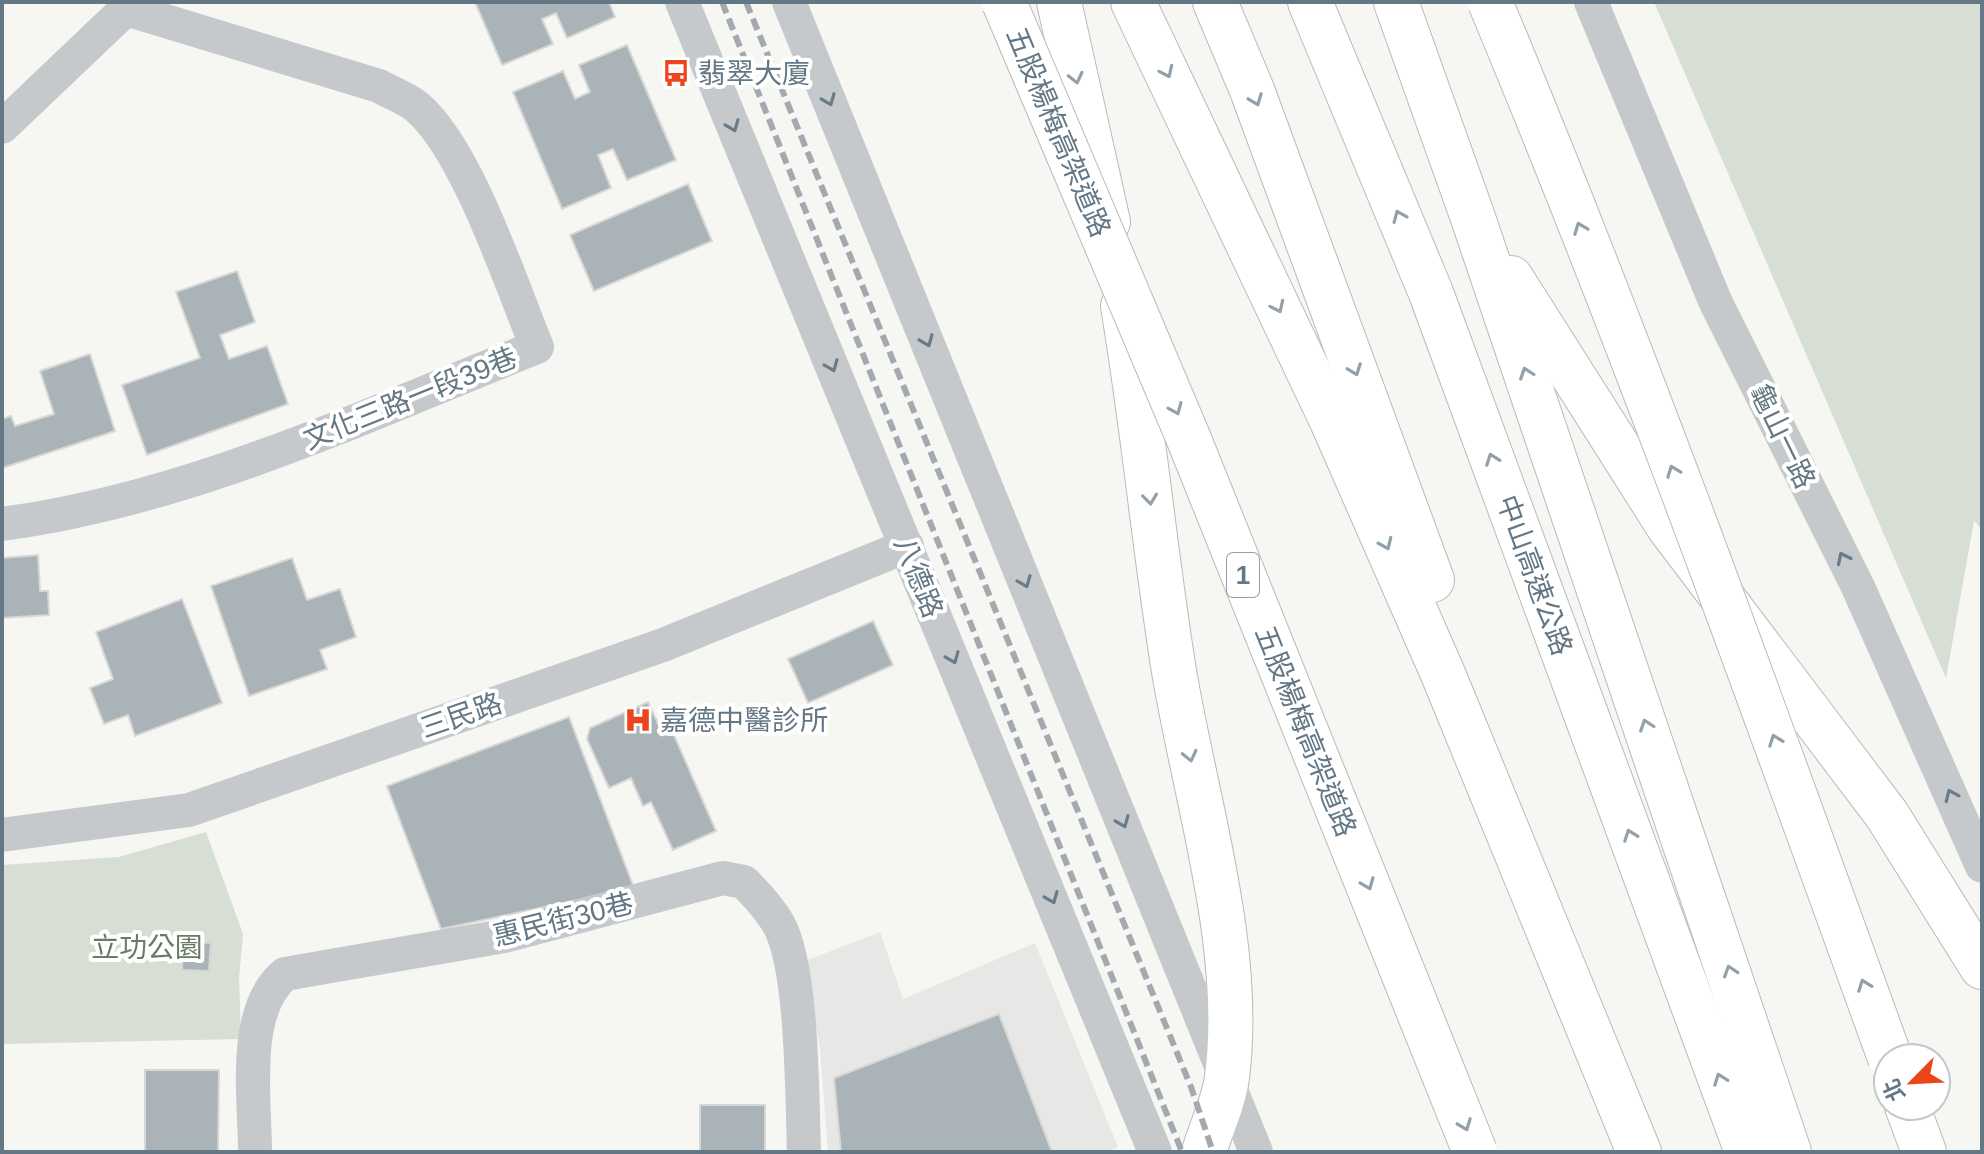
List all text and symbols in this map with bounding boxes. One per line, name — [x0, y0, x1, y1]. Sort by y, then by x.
street label: 五股楊梅高架道路 — [1001, 23, 1117, 241]
bus stop icon: 翡翠大廈 — [661, 58, 691, 88]
place label: 翡翠大廈 — [698, 58, 810, 89]
one-way arrow — [1157, 64, 1173, 79]
one-way arrow — [1067, 71, 1084, 84]
one-way arrow — [819, 92, 835, 106]
one-way arrow — [1246, 92, 1263, 106]
one-way arrow — [723, 118, 739, 132]
one-way arrow — [1393, 210, 1409, 224]
one-way arrow — [1573, 222, 1590, 236]
one-way arrow — [1268, 299, 1284, 314]
one-way arrow — [917, 333, 934, 347]
street label: 文化三路一段39巷 — [299, 342, 521, 455]
one-way arrow — [823, 358, 839, 372]
one-way arrow — [1345, 362, 1362, 376]
one-way arrow — [1519, 367, 1535, 381]
street label: 龜山一路 — [1744, 379, 1821, 493]
one-way arrow — [1166, 401, 1182, 415]
one-way arrow — [1485, 453, 1502, 467]
one-way arrow — [1666, 465, 1683, 479]
street label: 中山高速公路 — [1491, 491, 1578, 659]
one-way arrow — [1142, 493, 1159, 506]
street label: 八德路 — [888, 532, 949, 622]
one-way arrow — [1376, 536, 1392, 550]
one-way arrow — [1838, 552, 1853, 567]
road number: 1 — [1227, 553, 1259, 597]
one-way arrow — [1016, 574, 1032, 588]
street label: 五股楊梅高架道路 — [1249, 622, 1362, 841]
one-way arrow — [943, 650, 960, 664]
street label: 三民路 — [416, 687, 506, 744]
hospital icon: 嘉德中醫診所 — [623, 705, 653, 735]
place label: 嘉德中醫診所 — [660, 705, 828, 736]
one-way arrow — [1640, 719, 1656, 733]
one-way arrow — [1769, 734, 1785, 748]
one-way arrow — [1181, 749, 1198, 762]
one-way arrow — [1945, 788, 1961, 803]
one-way arrow — [1113, 814, 1130, 828]
one-way arrow — [1623, 829, 1640, 843]
one-way arrow — [1358, 876, 1375, 890]
street label: 惠民街30巷 — [490, 887, 636, 952]
one-way arrow — [1042, 890, 1059, 904]
park label: 立功公園 — [91, 932, 203, 963]
one-way arrow — [1724, 965, 1740, 979]
one-way arrow — [1857, 978, 1873, 992]
north arrow — [1872, 1042, 1952, 1122]
one-way arrow — [1713, 1073, 1730, 1087]
text: 北 — [1878, 1075, 1910, 1105]
one-way arrow — [1455, 1117, 1472, 1131]

